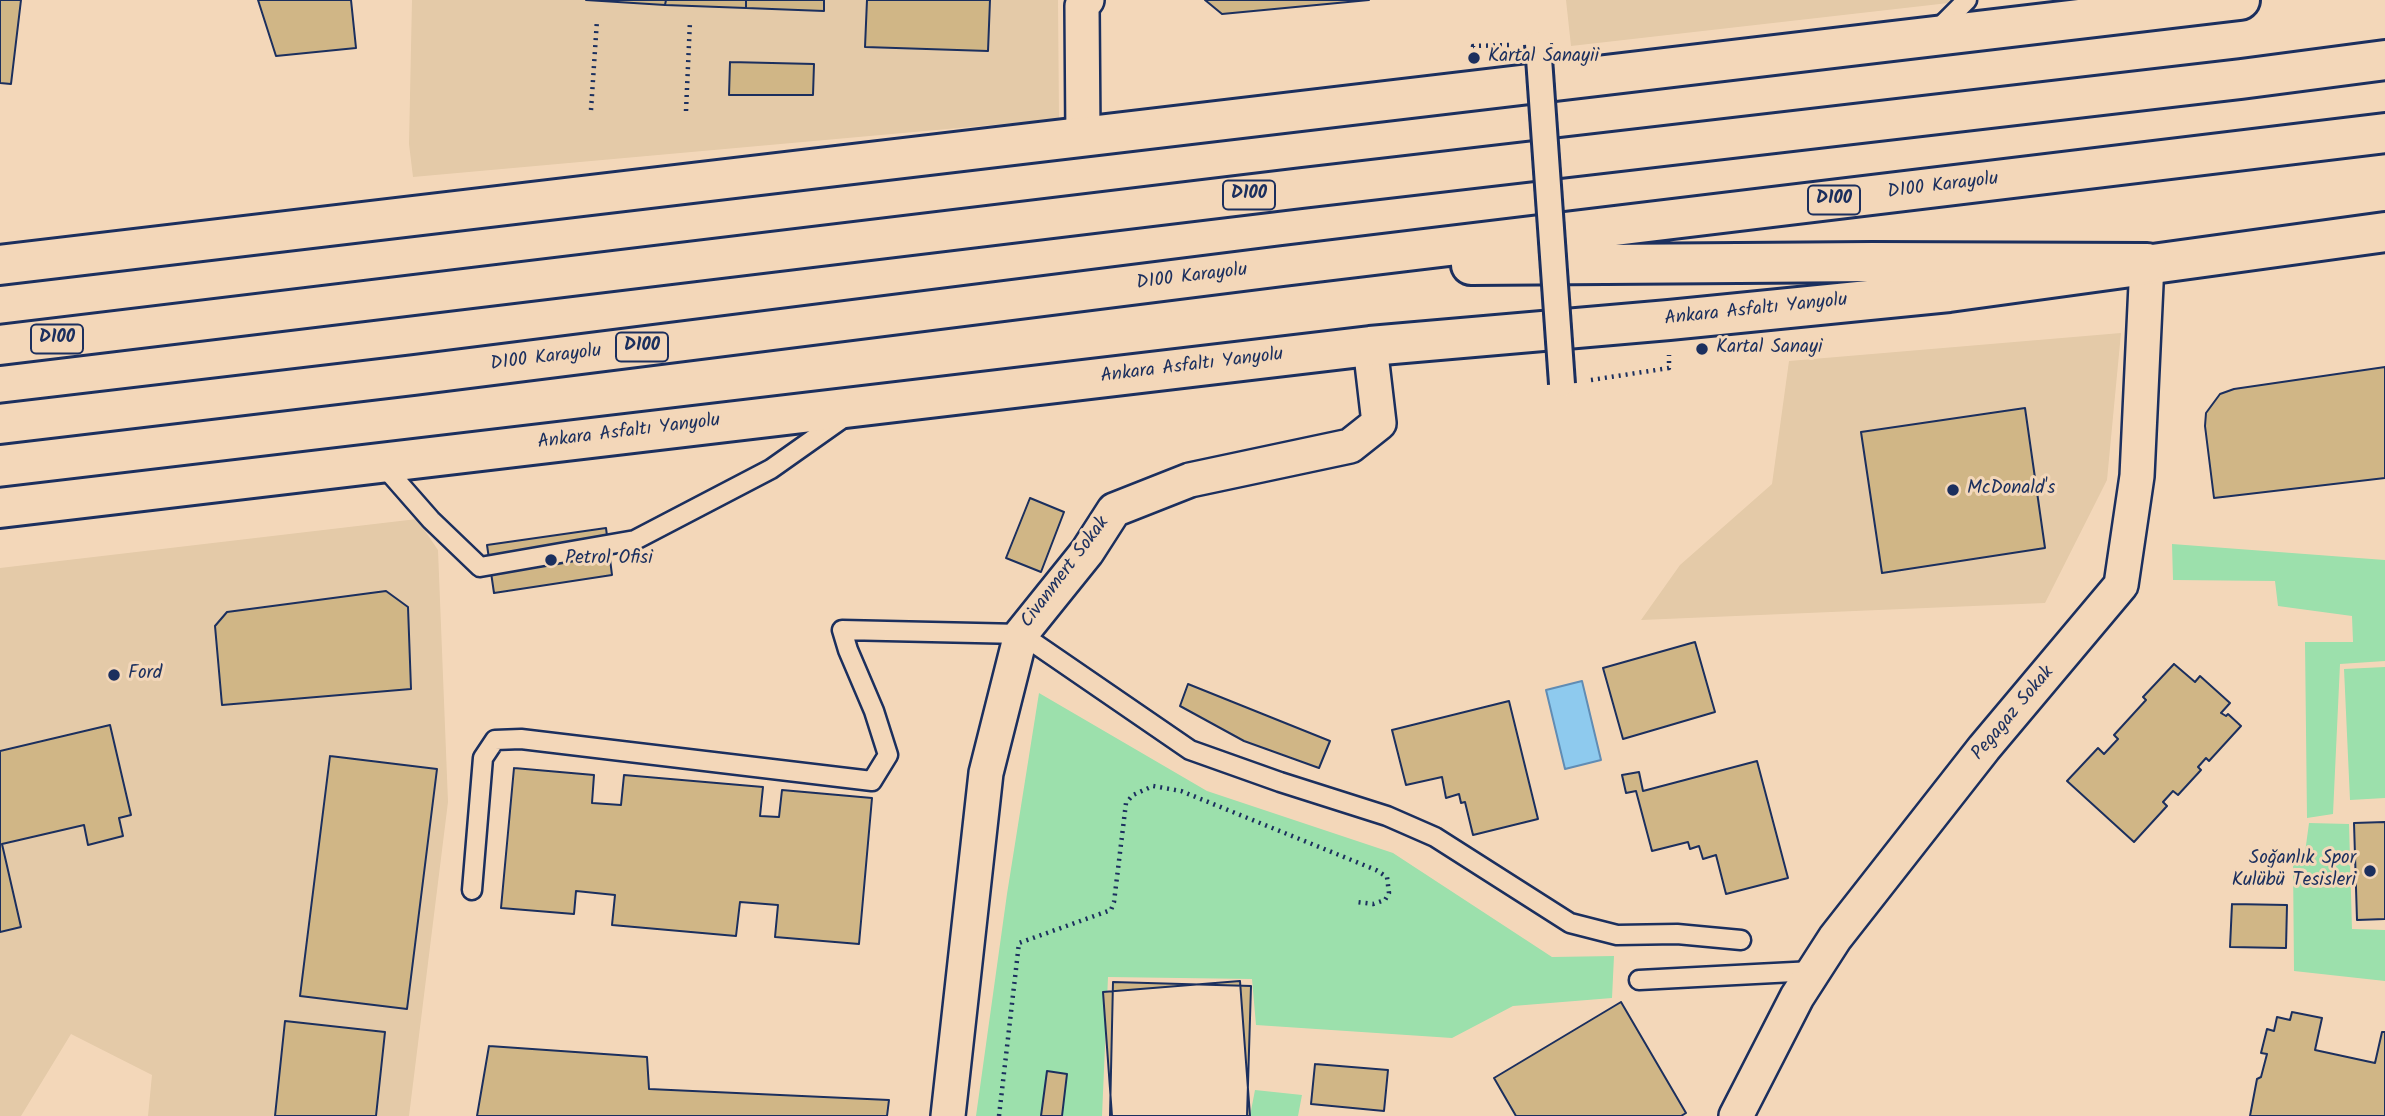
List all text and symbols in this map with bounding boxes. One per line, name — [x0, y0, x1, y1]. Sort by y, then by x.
place label: Kartal Sanayii — [1488, 47, 1599, 69]
marker: Kartal Sanayii — [1466, 50, 1482, 66]
street label: D100 Karayolu — [1886, 169, 2000, 205]
road number: D100 — [1223, 180, 1275, 210]
road number: D100 — [1808, 186, 1860, 215]
street label: D100 Karayolu — [1135, 260, 1249, 296]
street label: Ankara Asfaltı Yanyolu — [1663, 290, 1849, 332]
road number: D100 — [31, 324, 83, 354]
road number: D100 — [616, 332, 668, 362]
place label: Kartal Sanayi — [1716, 338, 1822, 360]
street label: D100 Karayolu — [489, 341, 603, 377]
marker: Kartal Sanayi — [1694, 341, 1710, 357]
street label: Ankara Asfaltı Yanyolu — [1099, 344, 1285, 390]
street label: Ankara Asfaltı Yanyolu — [536, 410, 722, 456]
place label: McDonald's — [1967, 479, 2055, 501]
marker: McDonald's — [1945, 482, 1961, 498]
street label: Civanmert Sokak — [1017, 513, 1115, 633]
place label: Petrol Ofisi — [565, 549, 653, 571]
marker: Petrol Ofisi — [543, 552, 559, 568]
street label: Pegagaz Sokak — [1968, 662, 2060, 766]
place label: Ford — [128, 664, 162, 686]
marker: Ford — [106, 667, 122, 683]
place label: Soğanlık Spor Kulübü Tesisleri — [2232, 849, 2356, 893]
marker: Soğanlık Spor Kulübü Tesisleri — [2362, 863, 2378, 879]

